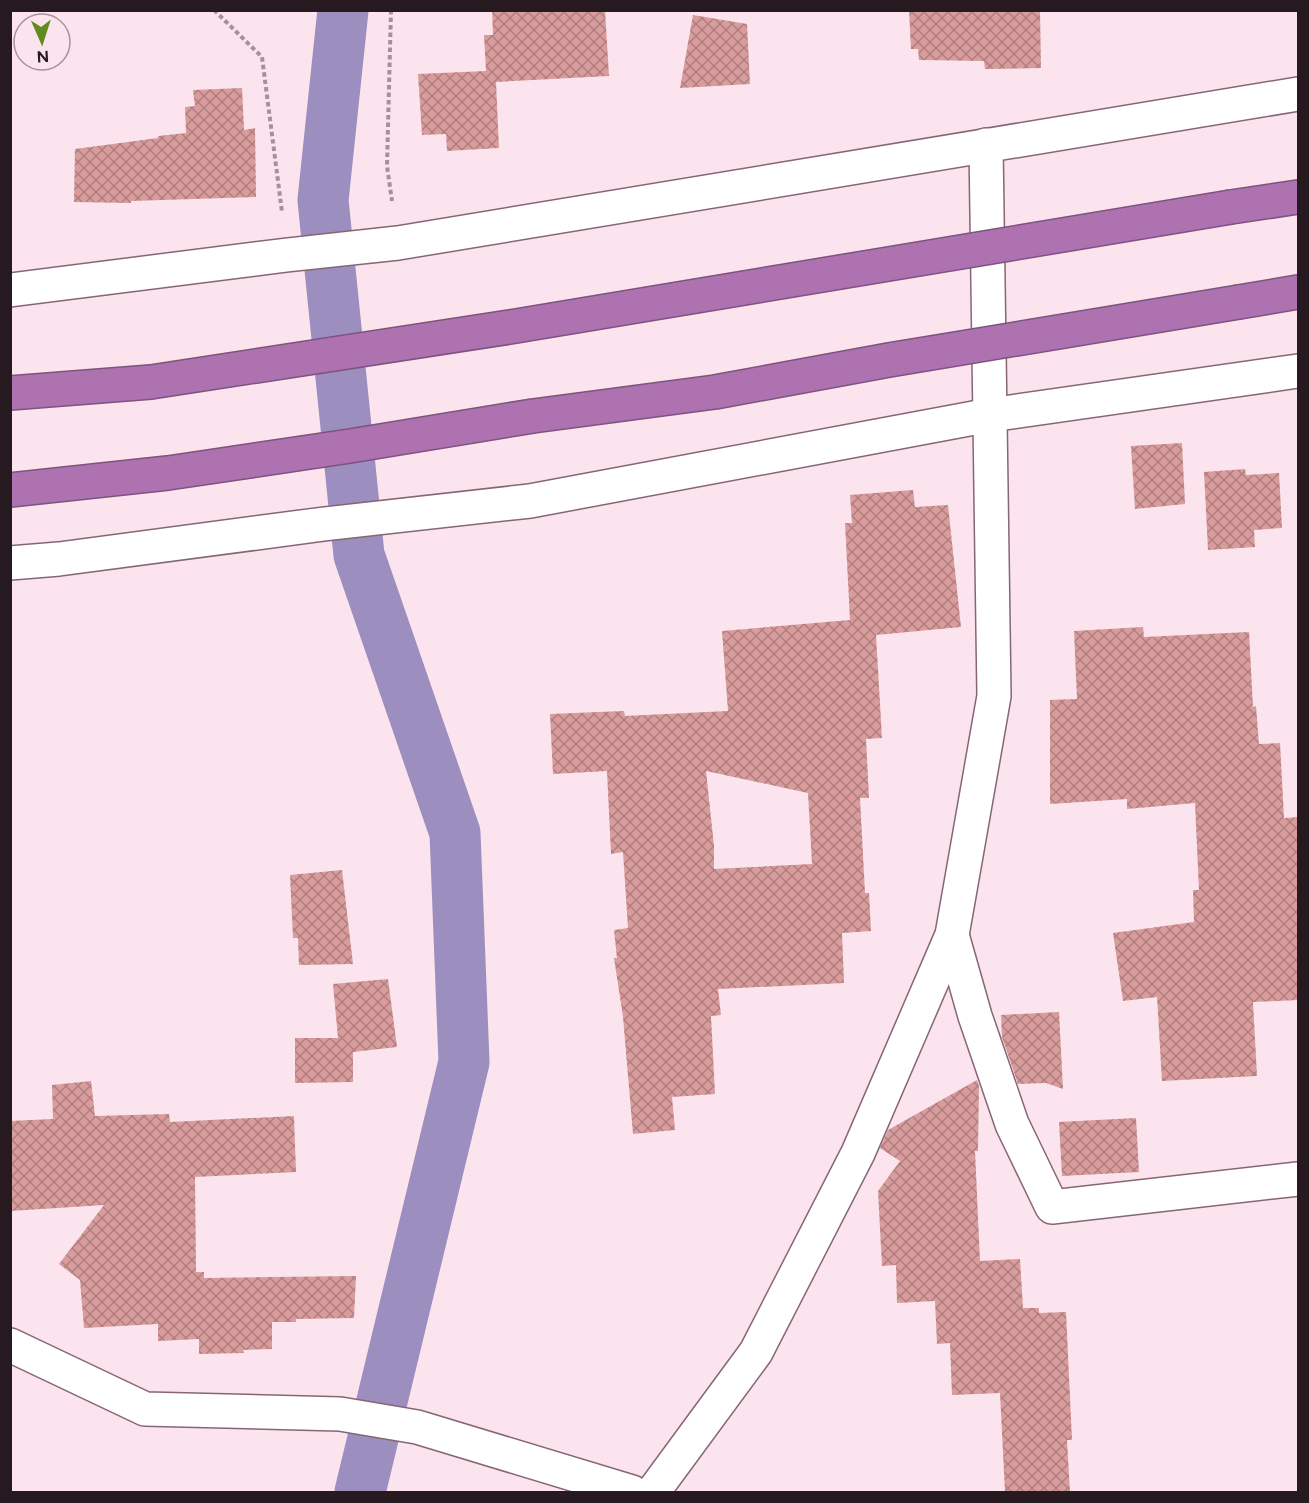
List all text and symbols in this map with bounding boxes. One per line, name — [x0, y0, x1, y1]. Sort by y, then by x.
north arrow — [12, 12, 72, 72]
text: N — [36, 47, 49, 66]

